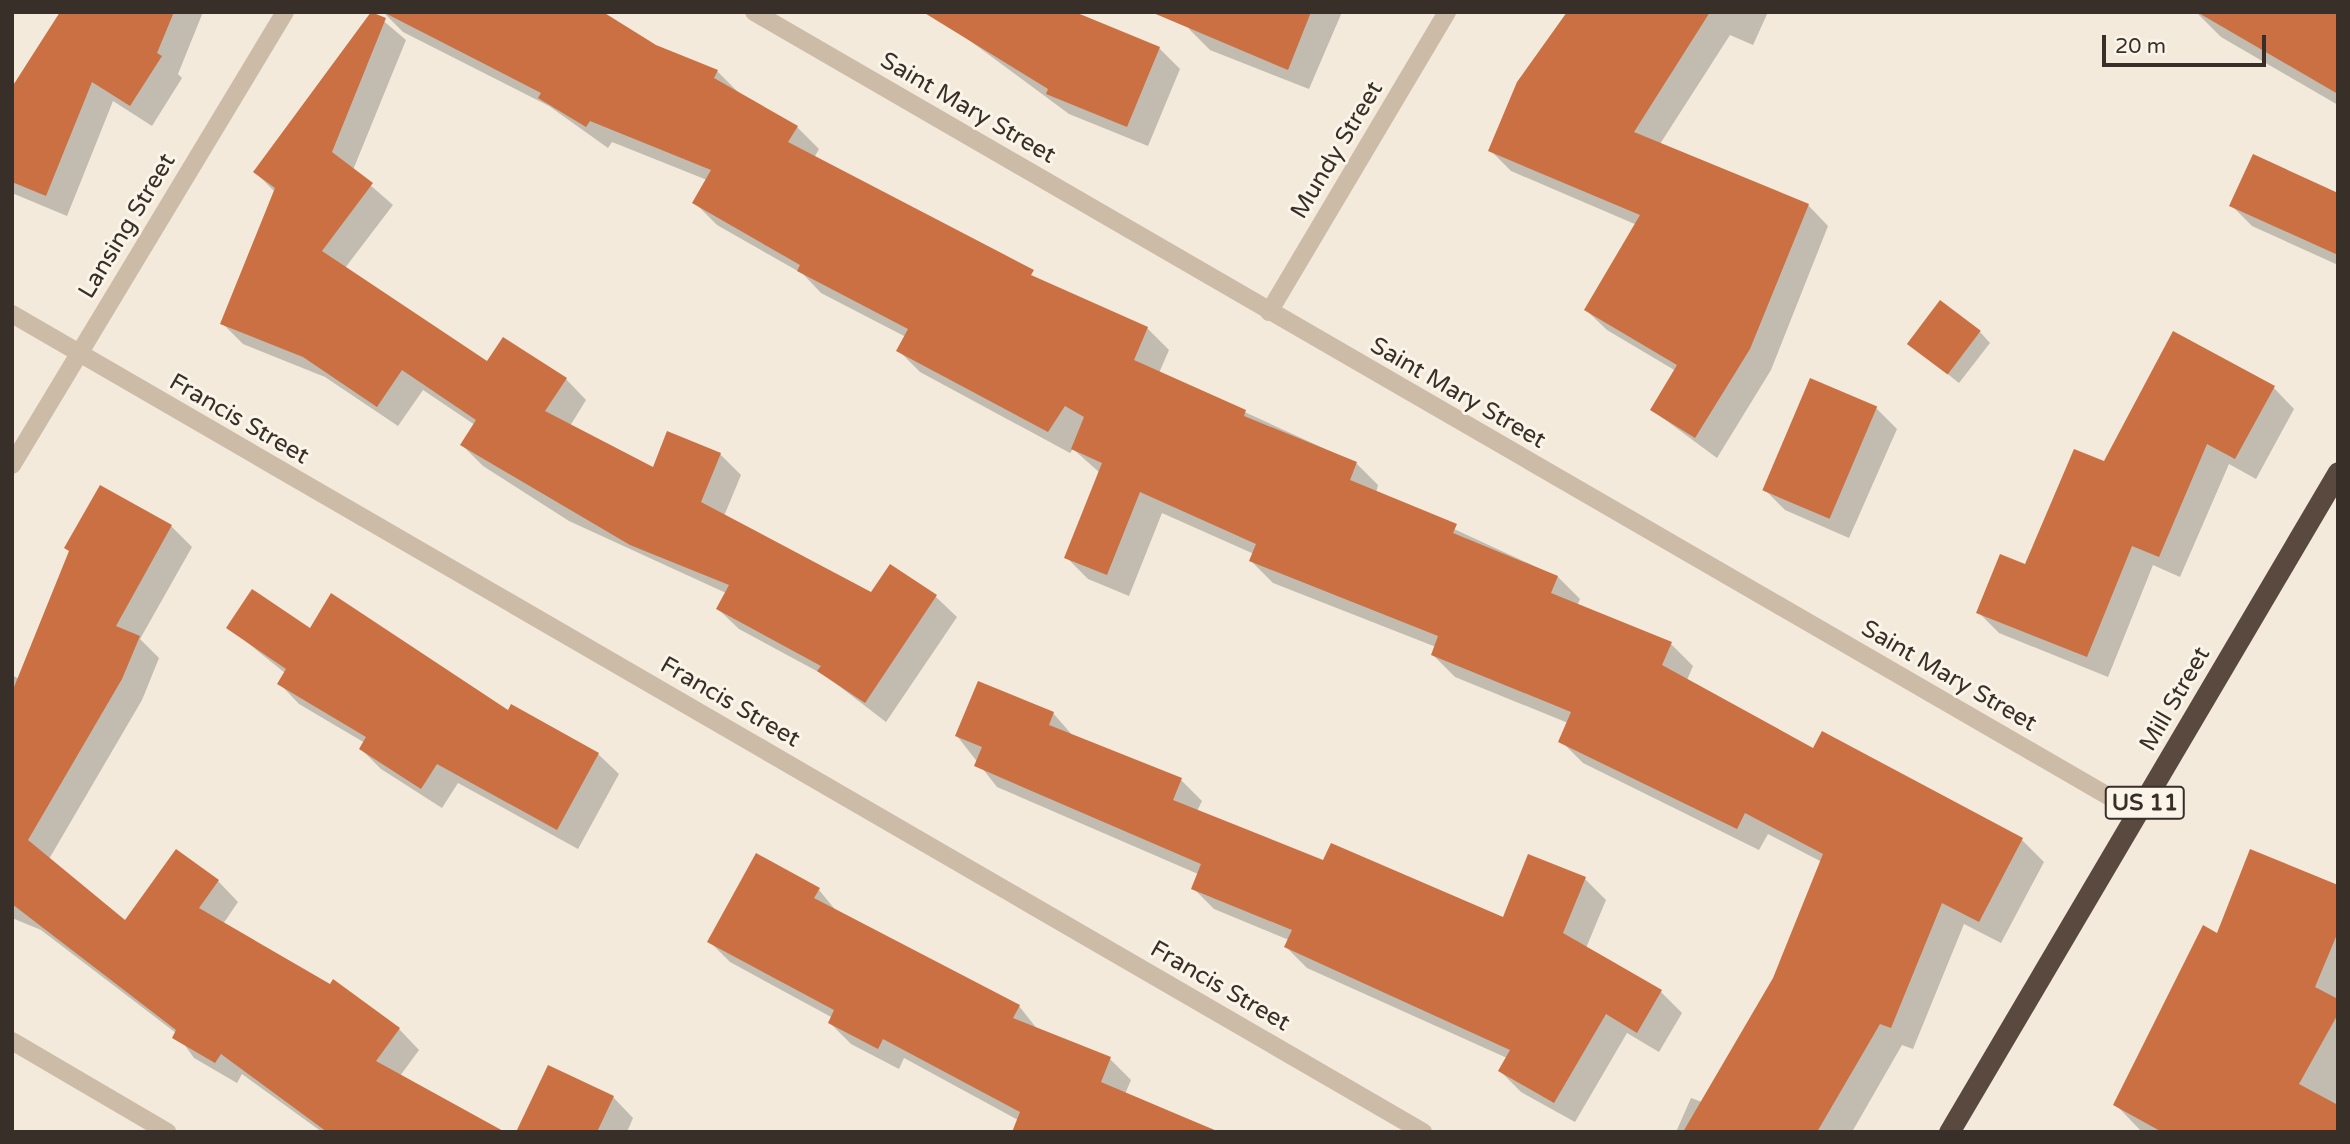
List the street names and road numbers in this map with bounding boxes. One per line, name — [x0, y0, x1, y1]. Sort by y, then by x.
street label: Saint Mary Street — [875, 46, 1061, 170]
street label: Mundy Street — [1285, 76, 1389, 224]
street label: Lansing Street — [72, 148, 182, 304]
street label: Saint Mary Street — [1365, 331, 1551, 455]
street label: Francis Street — [164, 367, 314, 471]
street label: Saint Mary Street — [1856, 614, 2042, 738]
street label: Mill Street — [2134, 642, 2216, 756]
street label: Francis Street — [655, 650, 805, 754]
road number: US 11 — [2105, 783, 2185, 822]
street label: Francis Street — [1145, 934, 1295, 1038]

